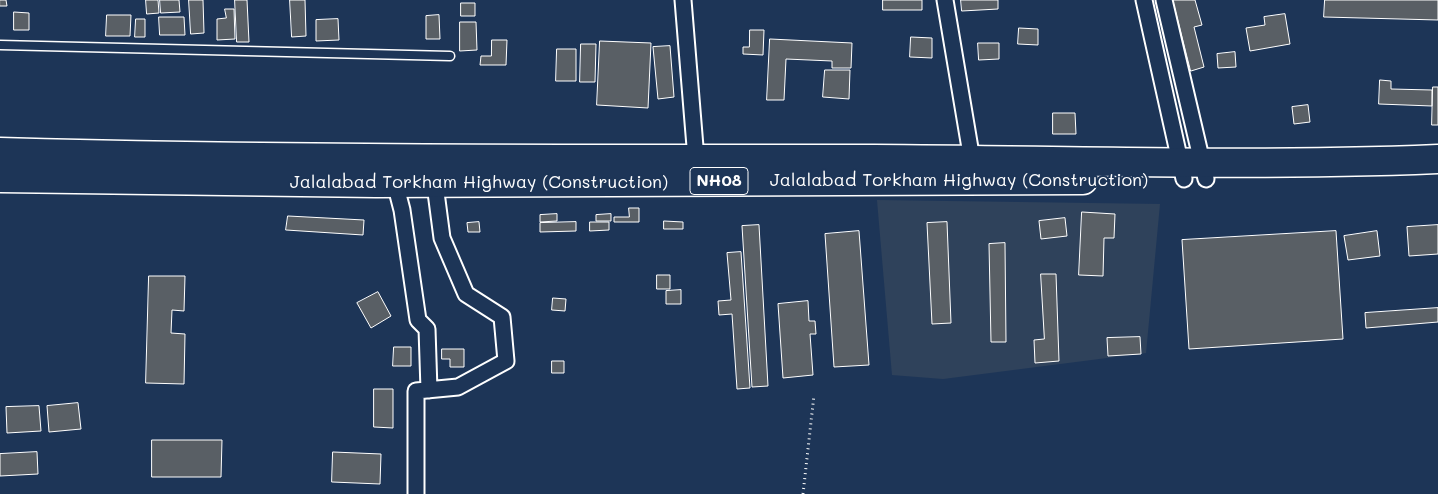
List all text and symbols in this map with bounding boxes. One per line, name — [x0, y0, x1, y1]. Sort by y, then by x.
road number: NH08 — [690, 168, 748, 195]
street label: Jalalabad Torkham Highway (Construction) — [770, 169, 1148, 191]
street label: Jalalabad Torkham Highway (Construction) — [290, 171, 668, 193]

